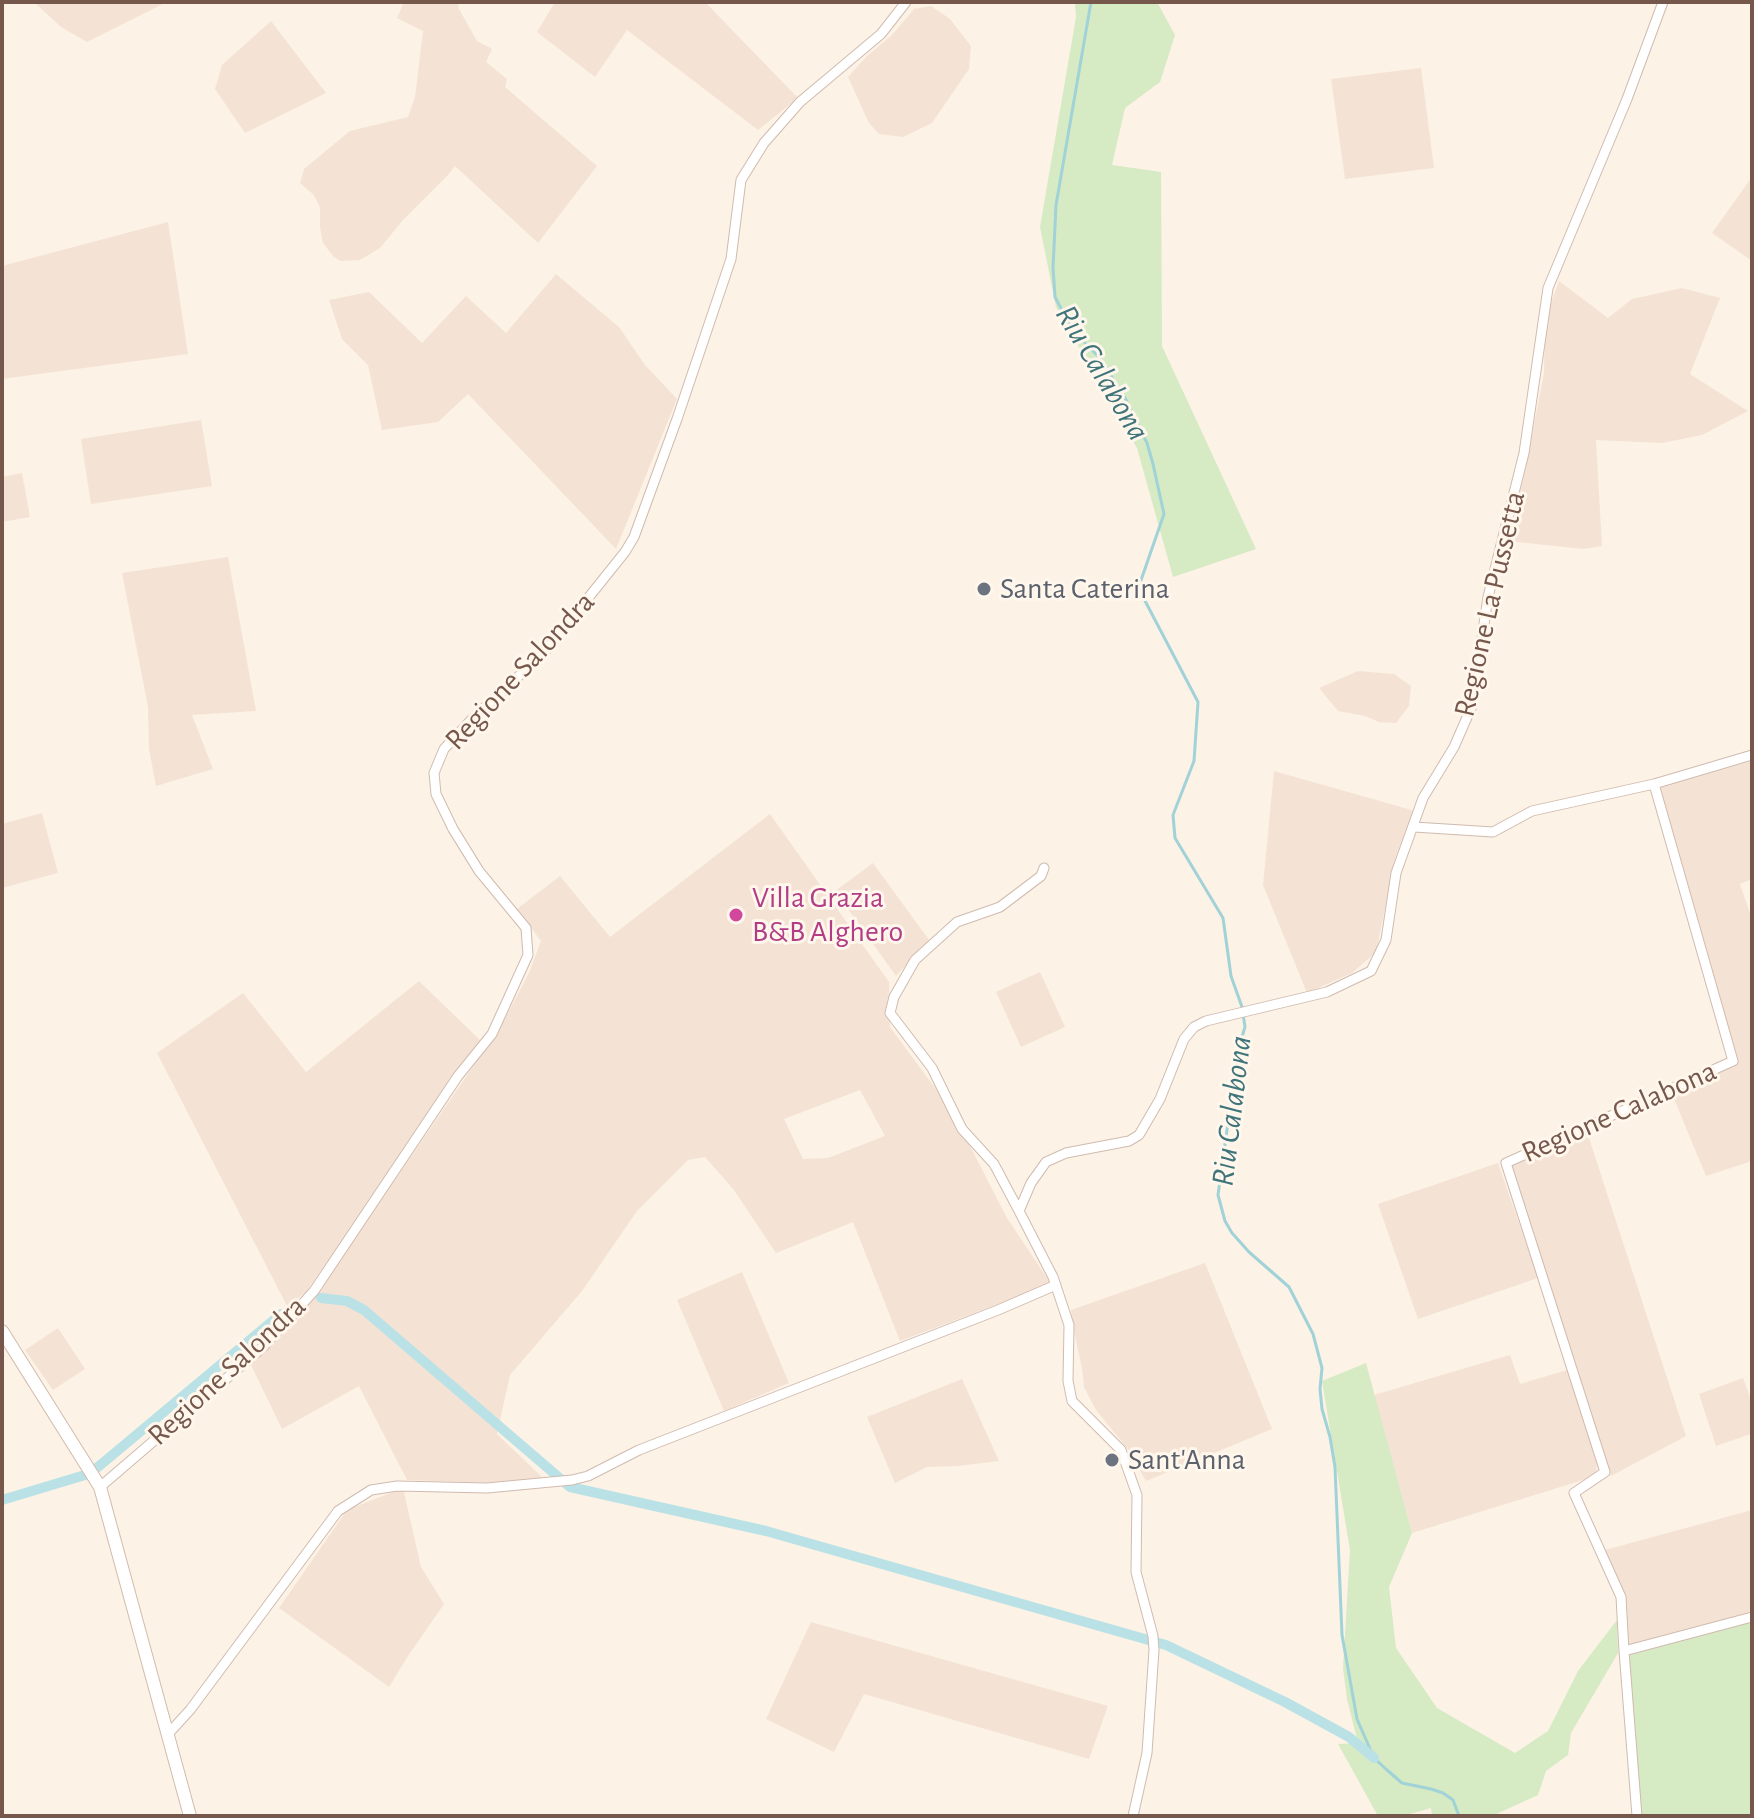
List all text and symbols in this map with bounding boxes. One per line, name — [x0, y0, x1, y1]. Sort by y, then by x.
water label: Riu Calabona — [1047, 298, 1157, 448]
street label: Regione La Pussetta — [1447, 488, 1533, 720]
place label: Santa Caterina — [1000, 571, 1170, 607]
marker: Santa Caterina — [975, 580, 993, 598]
street label: Regione Salondra — [438, 584, 602, 758]
place label: Villa Grazia B&B Alghero — [752, 880, 903, 950]
marker: Villa Grazia B&B Alghero — [727, 906, 745, 924]
water label: Riu Calabona — [1204, 1034, 1260, 1188]
street label: Regione Calabona — [1516, 1053, 1722, 1171]
street label: Regione Salondra — [140, 1289, 314, 1453]
place label: Sant'Anna — [1128, 1442, 1246, 1478]
marker: Sant'Anna — [1103, 1451, 1121, 1469]

